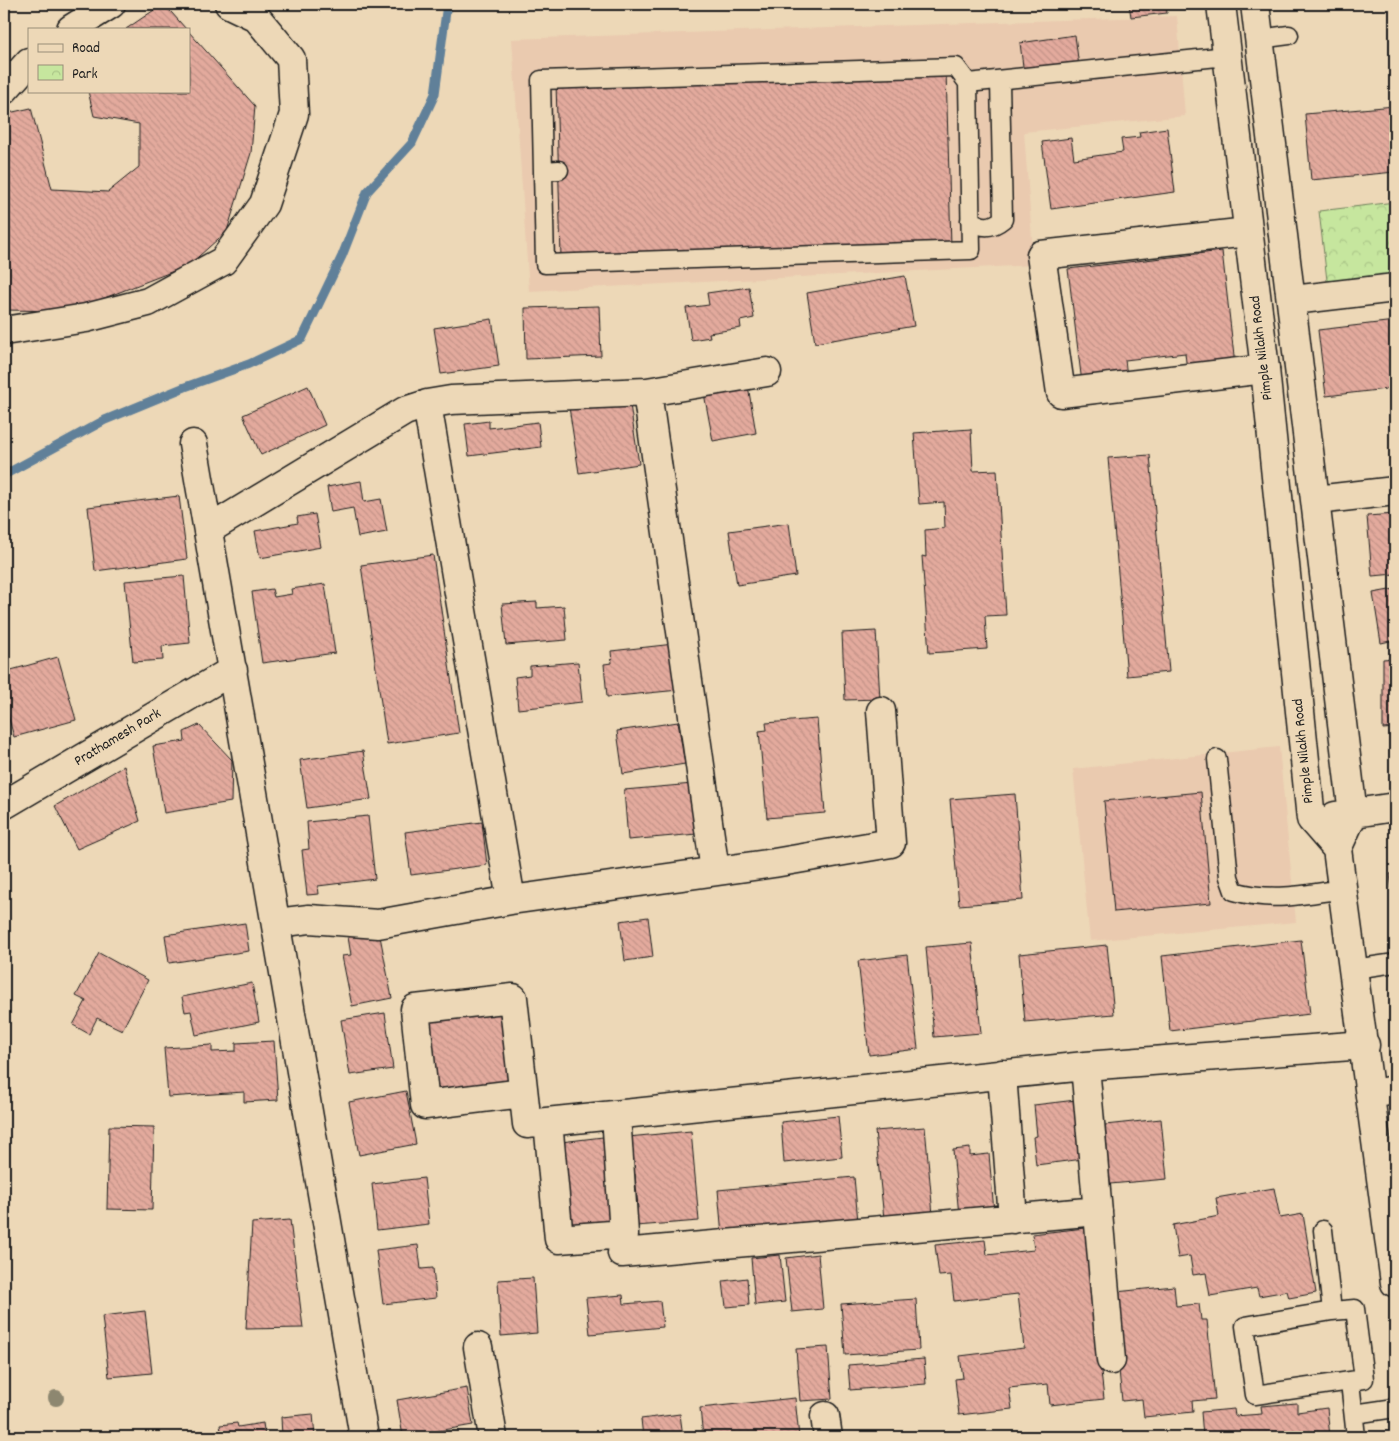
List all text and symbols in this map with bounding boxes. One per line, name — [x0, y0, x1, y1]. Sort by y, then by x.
legend — [28, 28, 190, 92]
text: Road — [72, 38, 100, 60]
text: Park — [72, 64, 98, 86]
street label: Pimple Nilakh Road — [1245, 294, 1279, 402]
street label: Pimple Nilakh Road — [1288, 697, 1320, 805]
street label: Prathamesh Park — [70, 703, 166, 773]

